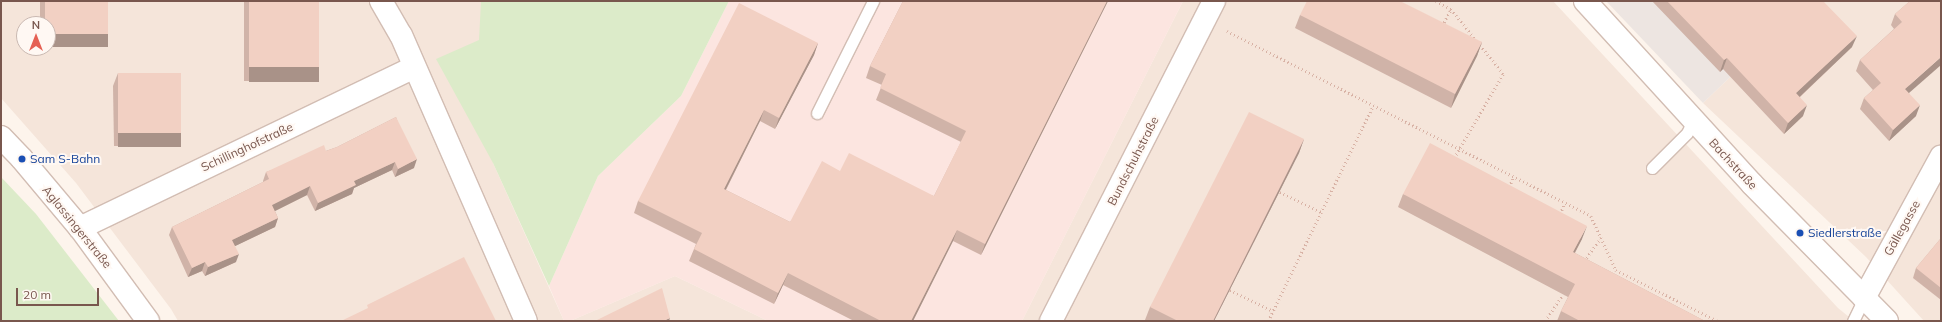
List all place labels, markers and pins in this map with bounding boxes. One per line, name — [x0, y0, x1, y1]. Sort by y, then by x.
place label: Sam S-Bahn — [30, 152, 100, 166]
marker: Sam S-Bahn — [17, 154, 27, 164]
place label: Siedlerstraße — [1808, 226, 1881, 240]
marker: Siedlerstraße — [1795, 228, 1805, 238]

